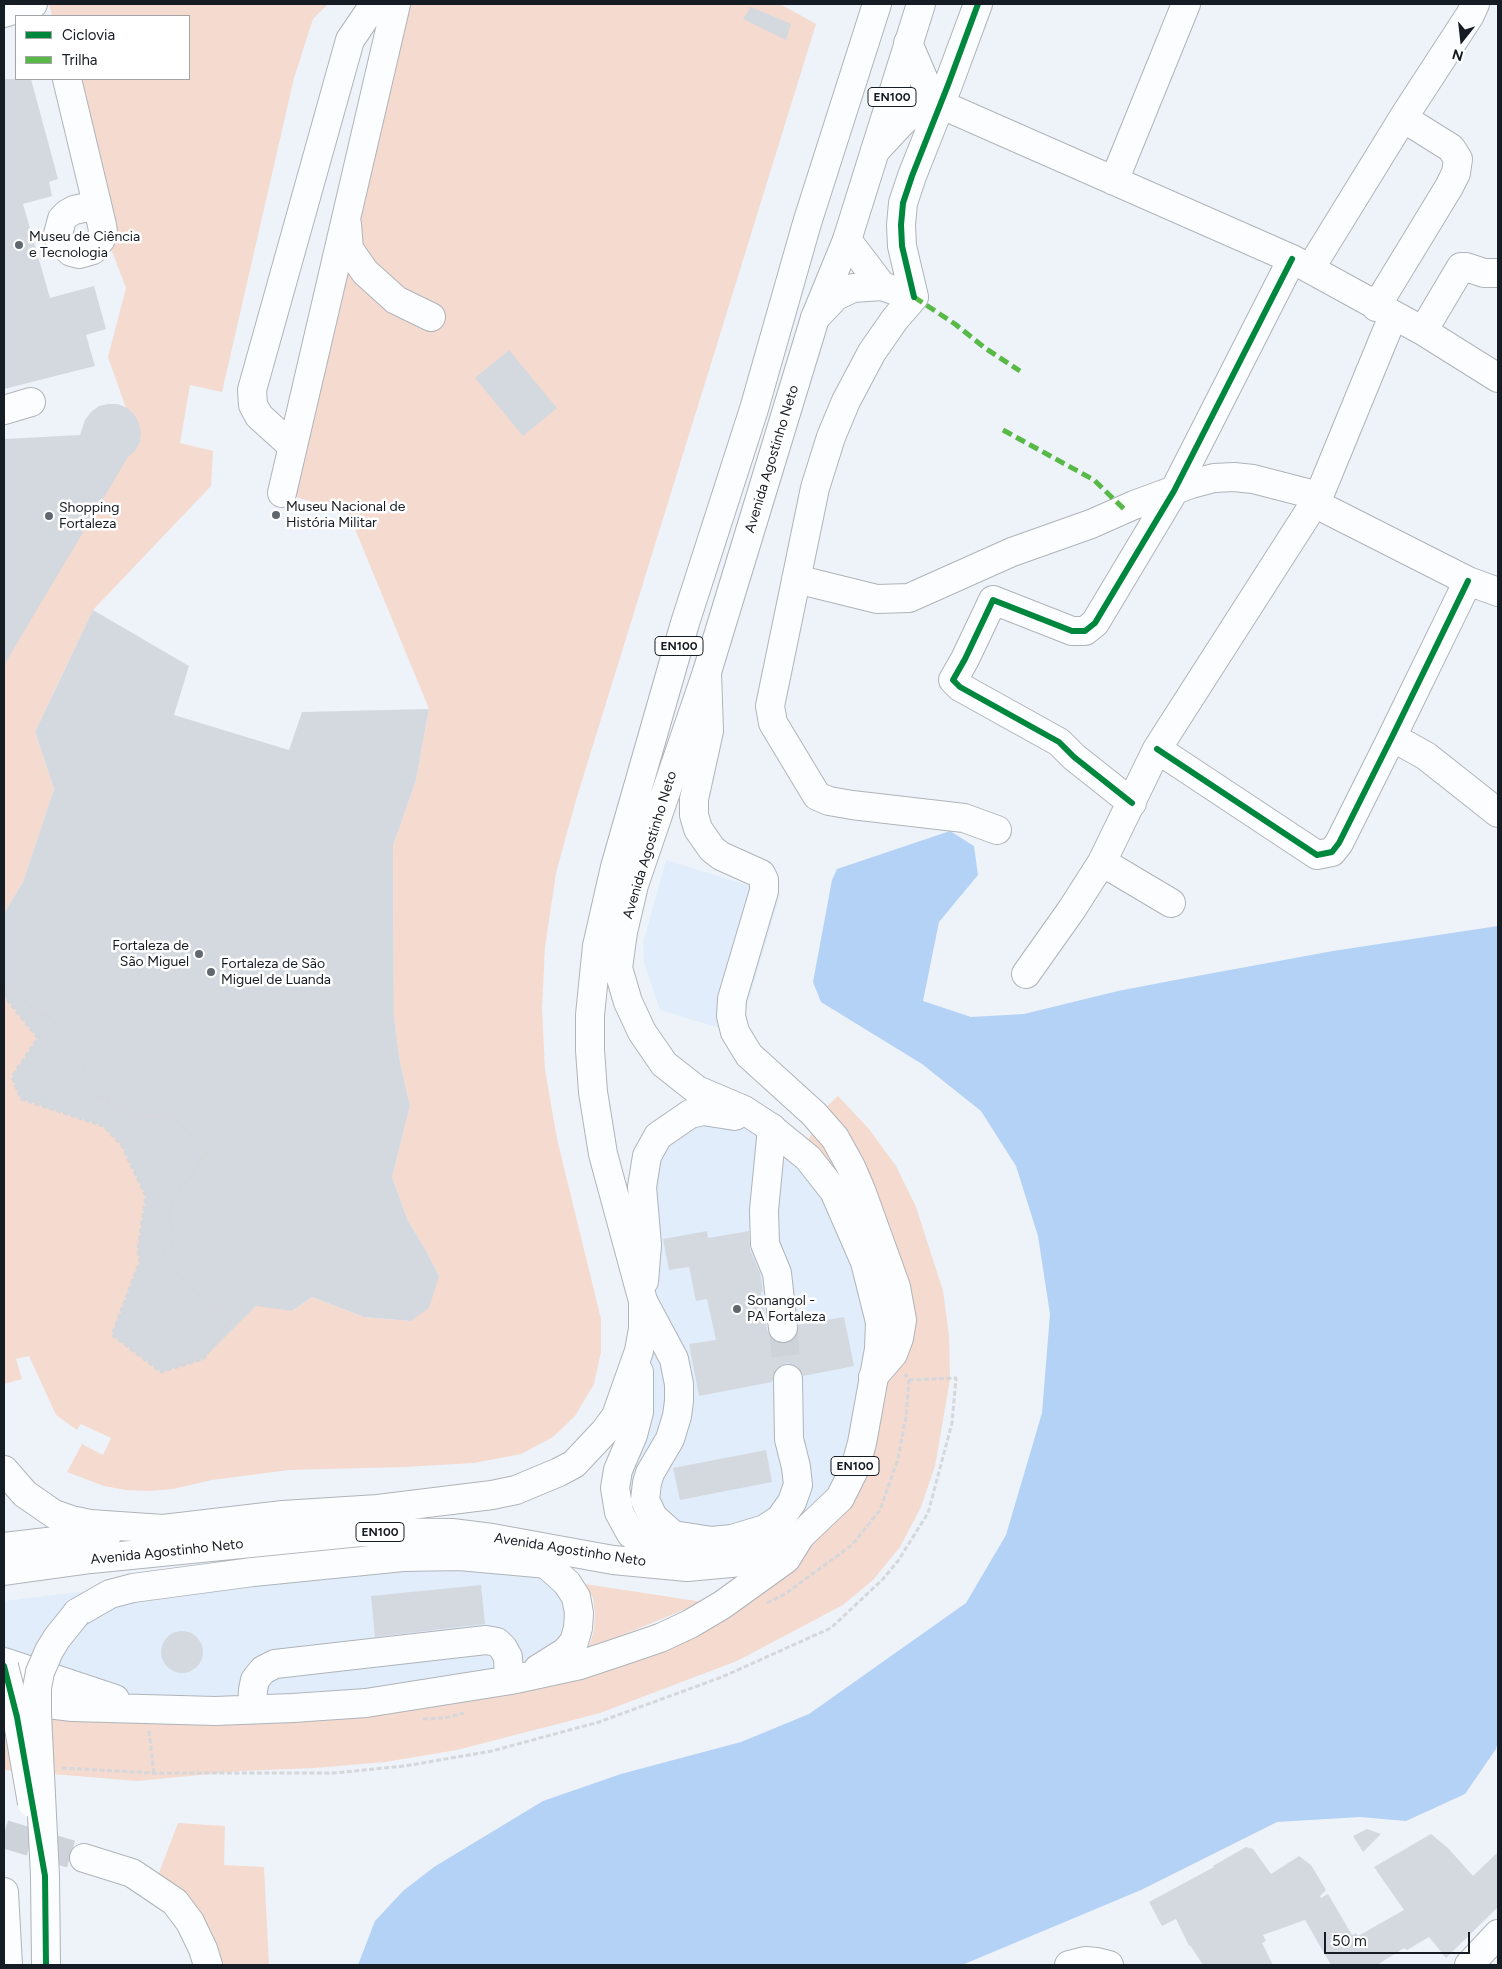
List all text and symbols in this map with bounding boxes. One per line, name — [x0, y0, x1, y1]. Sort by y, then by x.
legend — [15, 15, 190, 80]
north arrow — [1437, 15, 1487, 65]
text: Ciclovia — [62, 26, 115, 44]
text: N — [1450, 45, 1465, 65]
text: Trilha — [62, 51, 97, 69]
road number: EN100 — [868, 88, 916, 106]
place label: Museu de Ciência e Tecnologia — [29, 229, 140, 262]
marker: Museu de Ciência e Tecnologia — [13, 239, 25, 251]
street label: Avenida Agostinho Neto — [741, 383, 803, 535]
place label: Museu Nacional de História Militar — [286, 499, 405, 532]
place label: Shopping Fortaleza — [59, 500, 119, 532]
marker: Museu Nacional de História Militar — [270, 509, 282, 521]
marker: Shopping Fortaleza — [43, 510, 55, 522]
road number: EN100 — [655, 636, 703, 656]
street label: Avenida Agostinho Neto — [619, 769, 681, 921]
place label: Fortaleza de São Miguel — [112, 938, 189, 970]
marker: Fortaleza de São Miguel — [193, 948, 205, 960]
place label: Fortaleza de São Miguel de Luanda — [221, 956, 331, 989]
marker: Fortaleza de São Miguel de Luanda — [205, 966, 217, 978]
place label: Sonangol - PA Fortaleza — [747, 1293, 826, 1325]
marker: Sonangol - PA Fortaleza — [731, 1303, 743, 1315]
road number: EN100 — [831, 1456, 879, 1475]
road number: EN100 — [356, 1522, 404, 1541]
street label: Avenida Agostinho Neto — [493, 1530, 647, 1570]
street label: Avenida Agostinho Neto — [90, 1536, 244, 1568]
scale bar — [1327, 1922, 1473, 1954]
text: 50 m — [1332, 1932, 1367, 1950]

